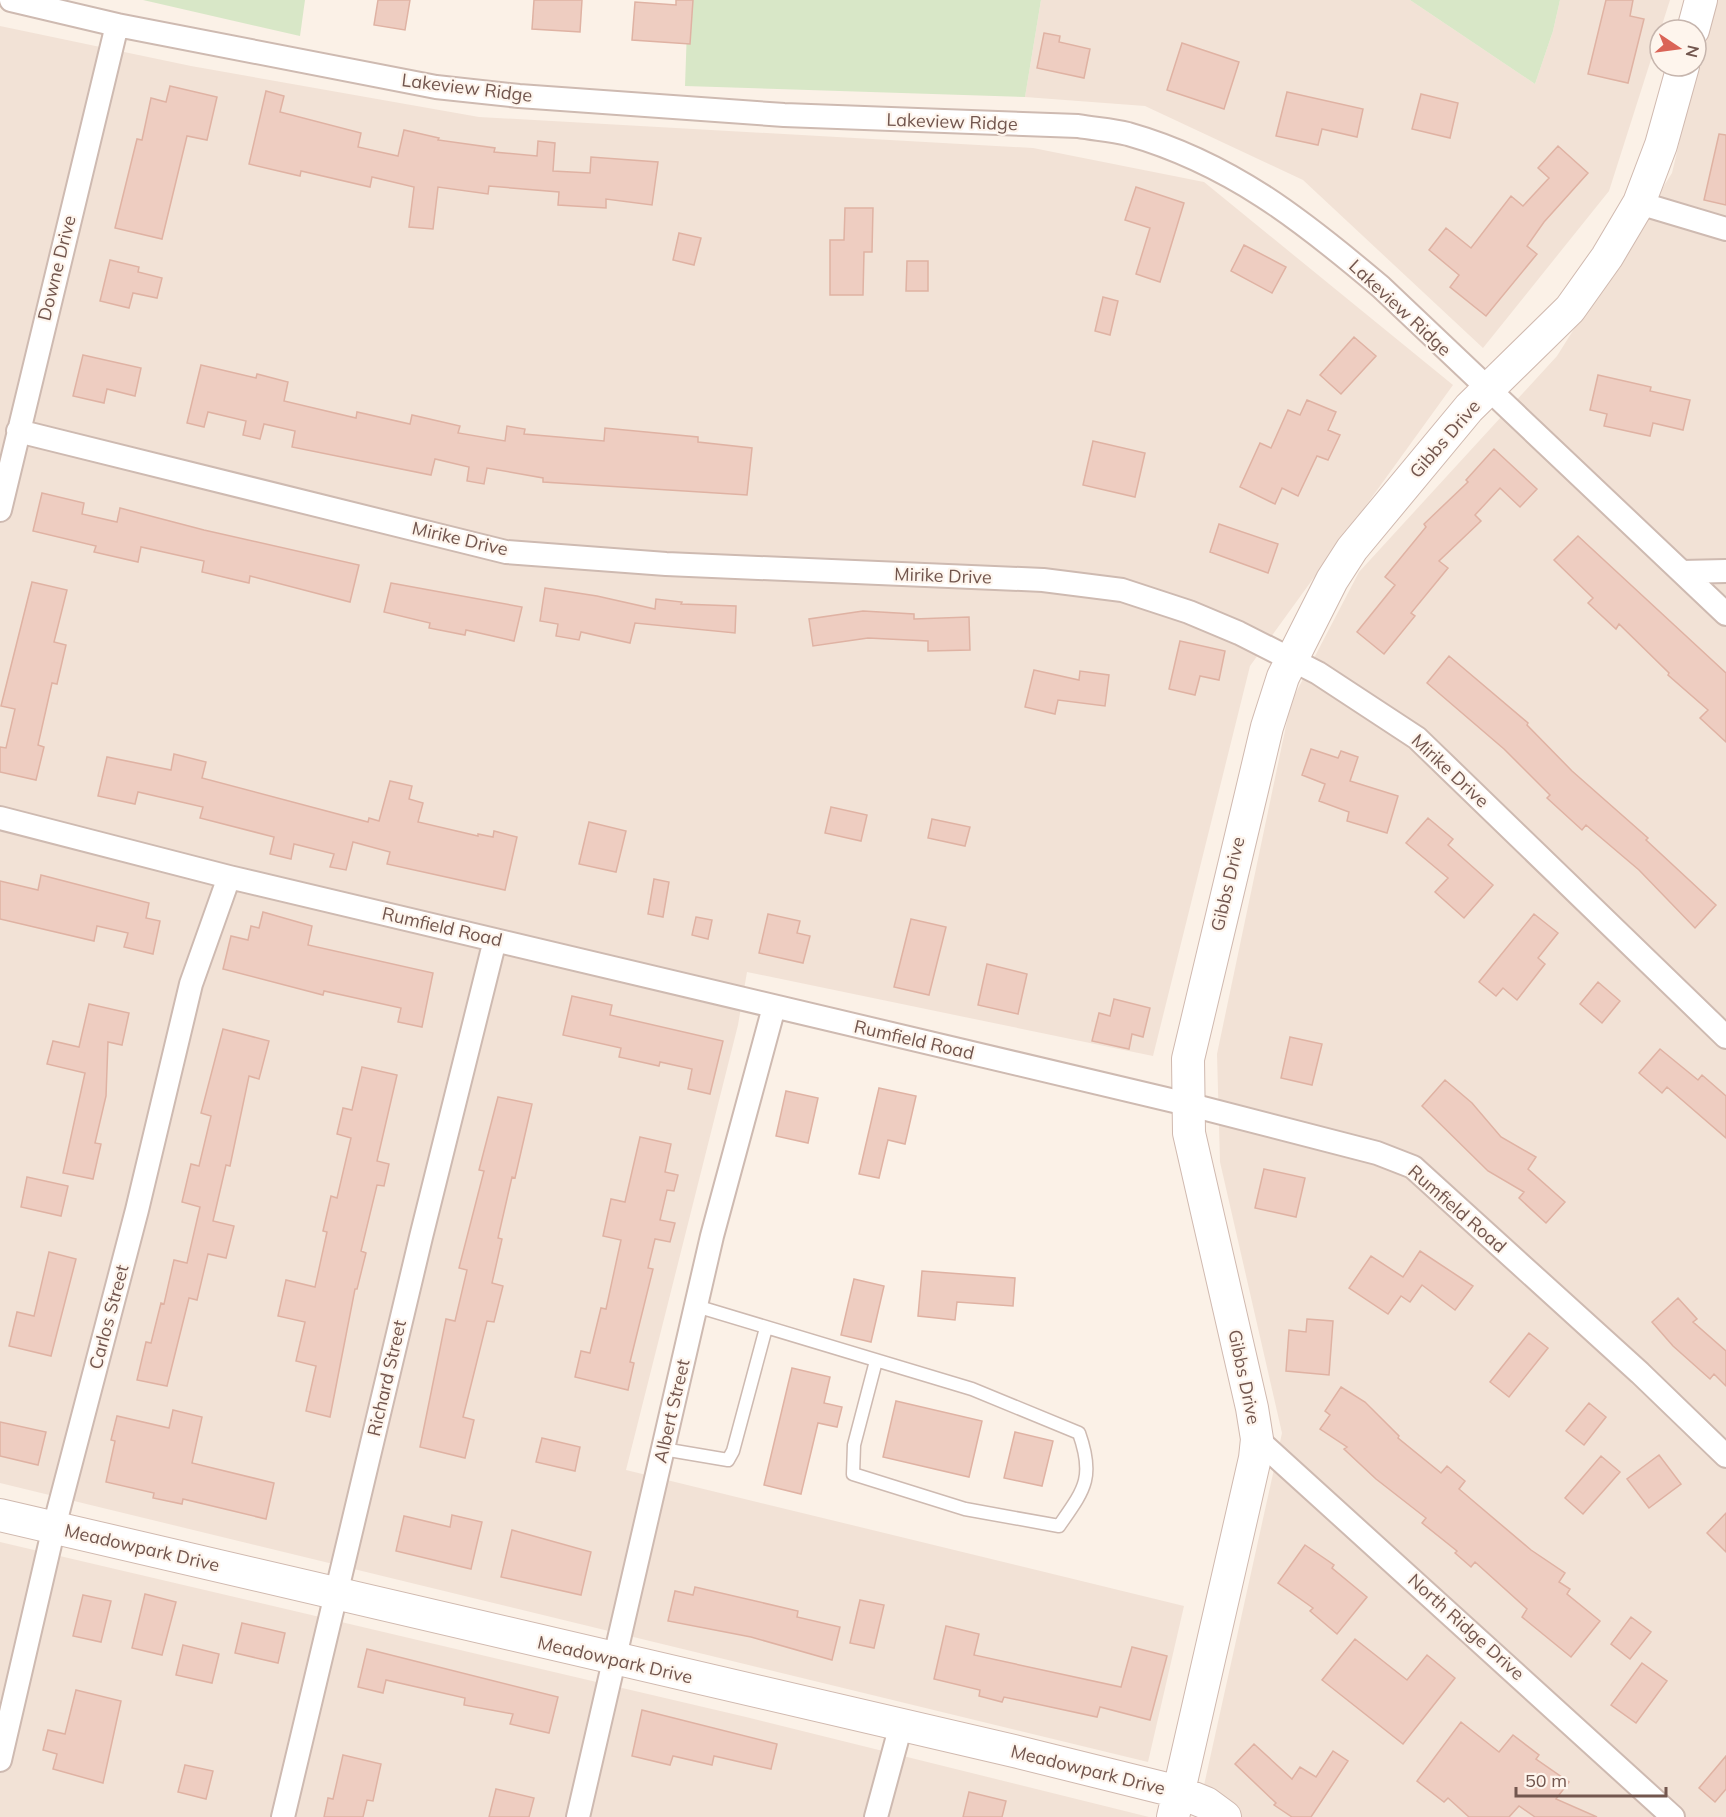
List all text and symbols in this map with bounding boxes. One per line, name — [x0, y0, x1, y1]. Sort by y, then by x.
north arrow — [1648, 18, 1708, 78]
text: N — [1682, 43, 1704, 60]
street label: Lakeview Ridge — [400, 68, 534, 107]
street label: Lakeview Ridge — [886, 108, 1018, 135]
street label: Downe Drive — [32, 213, 81, 323]
street label: Lakeview Ridge — [1344, 254, 1456, 361]
street label: Gibbs Drive — [1404, 395, 1485, 483]
street label: Mirike Drive — [410, 516, 510, 561]
street label: Mirike Drive — [894, 562, 992, 589]
street label: Mirike Drive — [1407, 729, 1494, 812]
street label: Gibbs Drive — [1205, 834, 1250, 933]
street label: Rumfield Road — [380, 902, 504, 952]
street label: Rumfield Road — [852, 1015, 976, 1065]
street label: Rumfield Road — [1403, 1160, 1511, 1258]
street label: Carlos Street — [84, 1262, 134, 1372]
street label: Richard Street — [362, 1317, 411, 1438]
street label: Gibbs Drive — [1223, 1327, 1266, 1426]
street label: Albert Street — [648, 1357, 695, 1465]
street label: Meadowpark Drive — [62, 1519, 222, 1577]
street label: North Ridge Drive — [1403, 1568, 1529, 1685]
street label: Meadowpark Drive — [535, 1631, 695, 1689]
street label: Meadowpark Drive — [1009, 1739, 1168, 1800]
scale bar — [1516, 1760, 1666, 1798]
text: 50 m — [1525, 1769, 1567, 1792]

